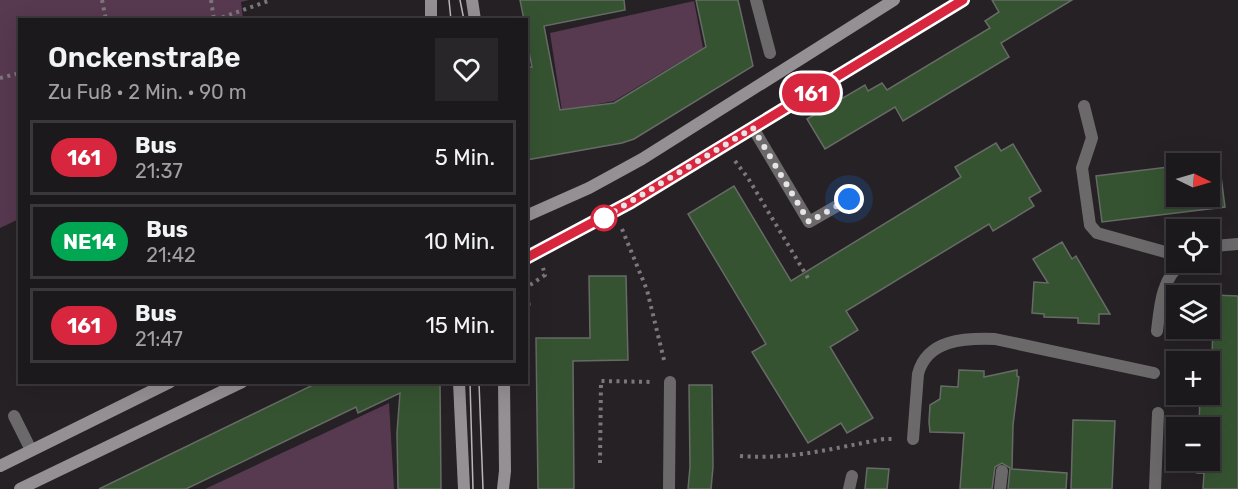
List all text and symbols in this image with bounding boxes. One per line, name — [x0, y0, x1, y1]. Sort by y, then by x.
button: heart — [435, 38, 498, 101]
text: Onckenstraße — [48, 41, 241, 74]
line badge: 161 — [776, 74, 846, 112]
text: Zu Fuß · 2 Min. · 90 m — [48, 80, 246, 104]
text: 161 — [794, 81, 828, 106]
text: Bus — [135, 132, 177, 159]
text: 5 Min. — [435, 144, 495, 171]
text: 161 — [67, 145, 101, 170]
north arrow — [1166, 153, 1220, 207]
map controls — [1166, 153, 1220, 471]
text: 21:37 — [135, 159, 183, 183]
your location — [834, 184, 864, 214]
unlabelled marker — [591, 205, 617, 231]
text: Bus — [146, 216, 188, 243]
button: locate — [1166, 219, 1220, 273]
text: 10 Min. — [425, 228, 495, 255]
text: NE14 — [63, 229, 116, 254]
text: 21:42 — [146, 243, 196, 267]
button: layers — [1166, 285, 1220, 339]
text: Bus — [135, 300, 177, 327]
text: 15 Min. — [425, 312, 495, 339]
text: 161 — [67, 313, 101, 338]
text: 21:47 — [135, 327, 183, 351]
button: + — [1166, 351, 1220, 405]
button: − — [1166, 417, 1220, 471]

